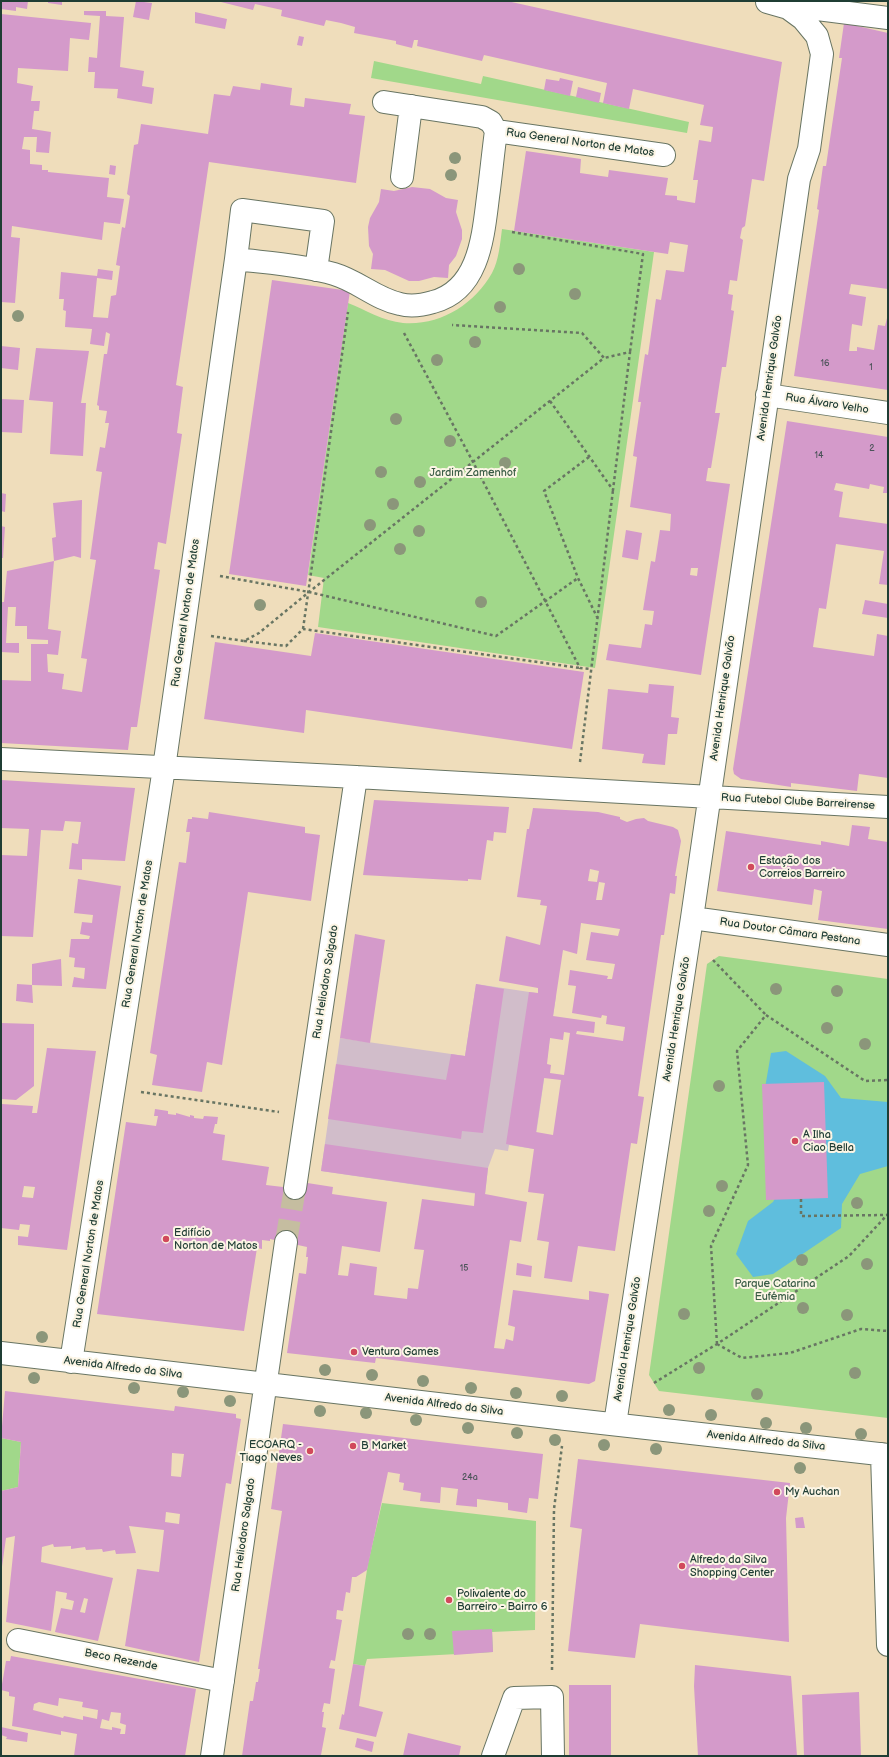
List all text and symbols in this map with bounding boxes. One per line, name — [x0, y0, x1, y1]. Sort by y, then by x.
street label: Rua General Norton de Matos — [505, 126, 655, 160]
street label: Avenida Henrique Galvão — [755, 315, 785, 441]
house number: 16 — [821, 359, 829, 369]
house number: 1 — [869, 363, 873, 373]
street label: Rua Álvaro Velho — [784, 391, 870, 417]
house number: 2 — [869, 444, 875, 454]
house number: 14 — [815, 451, 823, 461]
park label: Jardim Zamenhof — [430, 466, 516, 480]
street label: Rua General Norton de Matos — [169, 538, 203, 688]
street label: Avenida Henrique Galvão — [708, 635, 738, 761]
street label: Rua Futebol Clube Barreirense — [721, 791, 875, 813]
place label: Estação dos Correios Barreiro — [759, 854, 845, 880]
street label: Rua General Norton de Matos — [120, 859, 156, 1009]
marker: Estação dos Correios Barreiro — [746, 862, 756, 872]
street label: Rua Doutor Câmara Pestana — [719, 916, 861, 948]
street label: Rua Heliodoro Salgado — [310, 924, 342, 1040]
street label: Avenida Henrique Galvão — [661, 956, 693, 1082]
place label: A Ilha Ciao Bella — [803, 1128, 854, 1154]
marker: A Ilha Ciao Bella — [790, 1136, 800, 1146]
street label: Rua General Norton de Matos — [71, 1179, 107, 1329]
place label: Edifício Norton de Matos — [174, 1226, 257, 1252]
marker: Edifício Norton de Matos — [161, 1234, 171, 1244]
house number: 15 — [460, 1264, 468, 1274]
street label: Avenida Henrique Galvão — [612, 1276, 644, 1402]
park label: Parque Catarina Eufémia — [735, 1277, 815, 1303]
place label: Ventura Games — [362, 1345, 439, 1359]
marker: Ventura Games — [349, 1347, 359, 1357]
street label: Avenida Alfredo da Silva — [63, 1354, 183, 1382]
street label: Avenida Alfredo da Silva — [384, 1391, 504, 1419]
street label: Avenida Alfredo da Silva — [706, 1428, 826, 1454]
place label: ECOARQ - Tiago Neves — [240, 1438, 302, 1464]
place label: B Market — [361, 1439, 406, 1453]
marker: B Market — [348, 1441, 358, 1451]
marker: ECOARQ - Tiago Neves — [305, 1446, 315, 1456]
house number: 24a — [462, 1473, 478, 1483]
street label: Rua Heliodoro Salgado — [229, 1477, 259, 1593]
place label: My Auchan — [785, 1485, 840, 1499]
marker: My Auchan — [772, 1487, 782, 1497]
place label: Alfredo da Silva Shopping Center — [690, 1553, 774, 1579]
marker: Alfredo da Silva Shopping Center — [677, 1561, 687, 1571]
place label: Polivalente do Barreiro - Bairro 6 — [457, 1587, 548, 1613]
marker: Polivalente do Barreiro - Bairro 6 — [444, 1595, 454, 1605]
street label: Beco Rezende — [83, 1646, 159, 1674]

